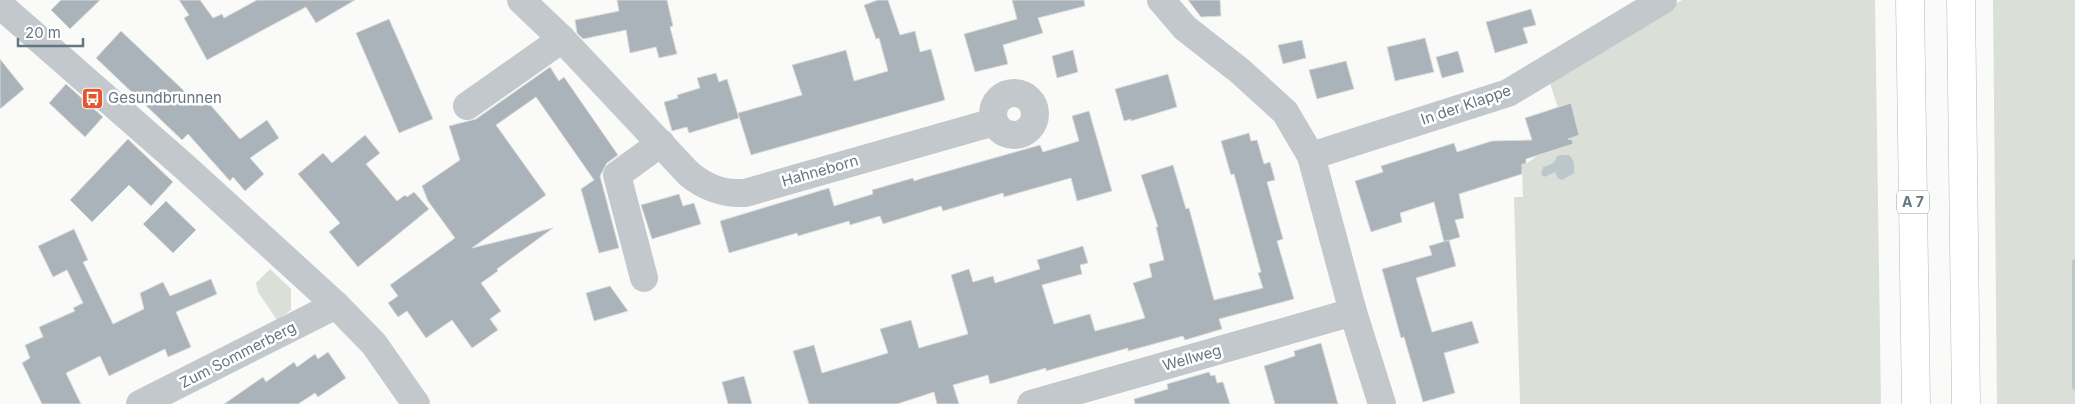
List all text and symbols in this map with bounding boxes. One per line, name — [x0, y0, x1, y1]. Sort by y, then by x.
scale bar — [18, 15, 82, 47]
text: 20 m — [25, 23, 61, 42]
street label: In der Klappe — [1418, 80, 1513, 129]
bus stop icon: Gesundbrunnen — [80, 86, 104, 110]
place label: Gesundbrunnen — [108, 88, 222, 107]
street label: Hahneborn — [779, 151, 860, 191]
road number: A 7 — [1897, 190, 1929, 213]
street label: Zum Sommerberg — [177, 317, 299, 392]
street label: Wellweg — [1160, 340, 1223, 375]

